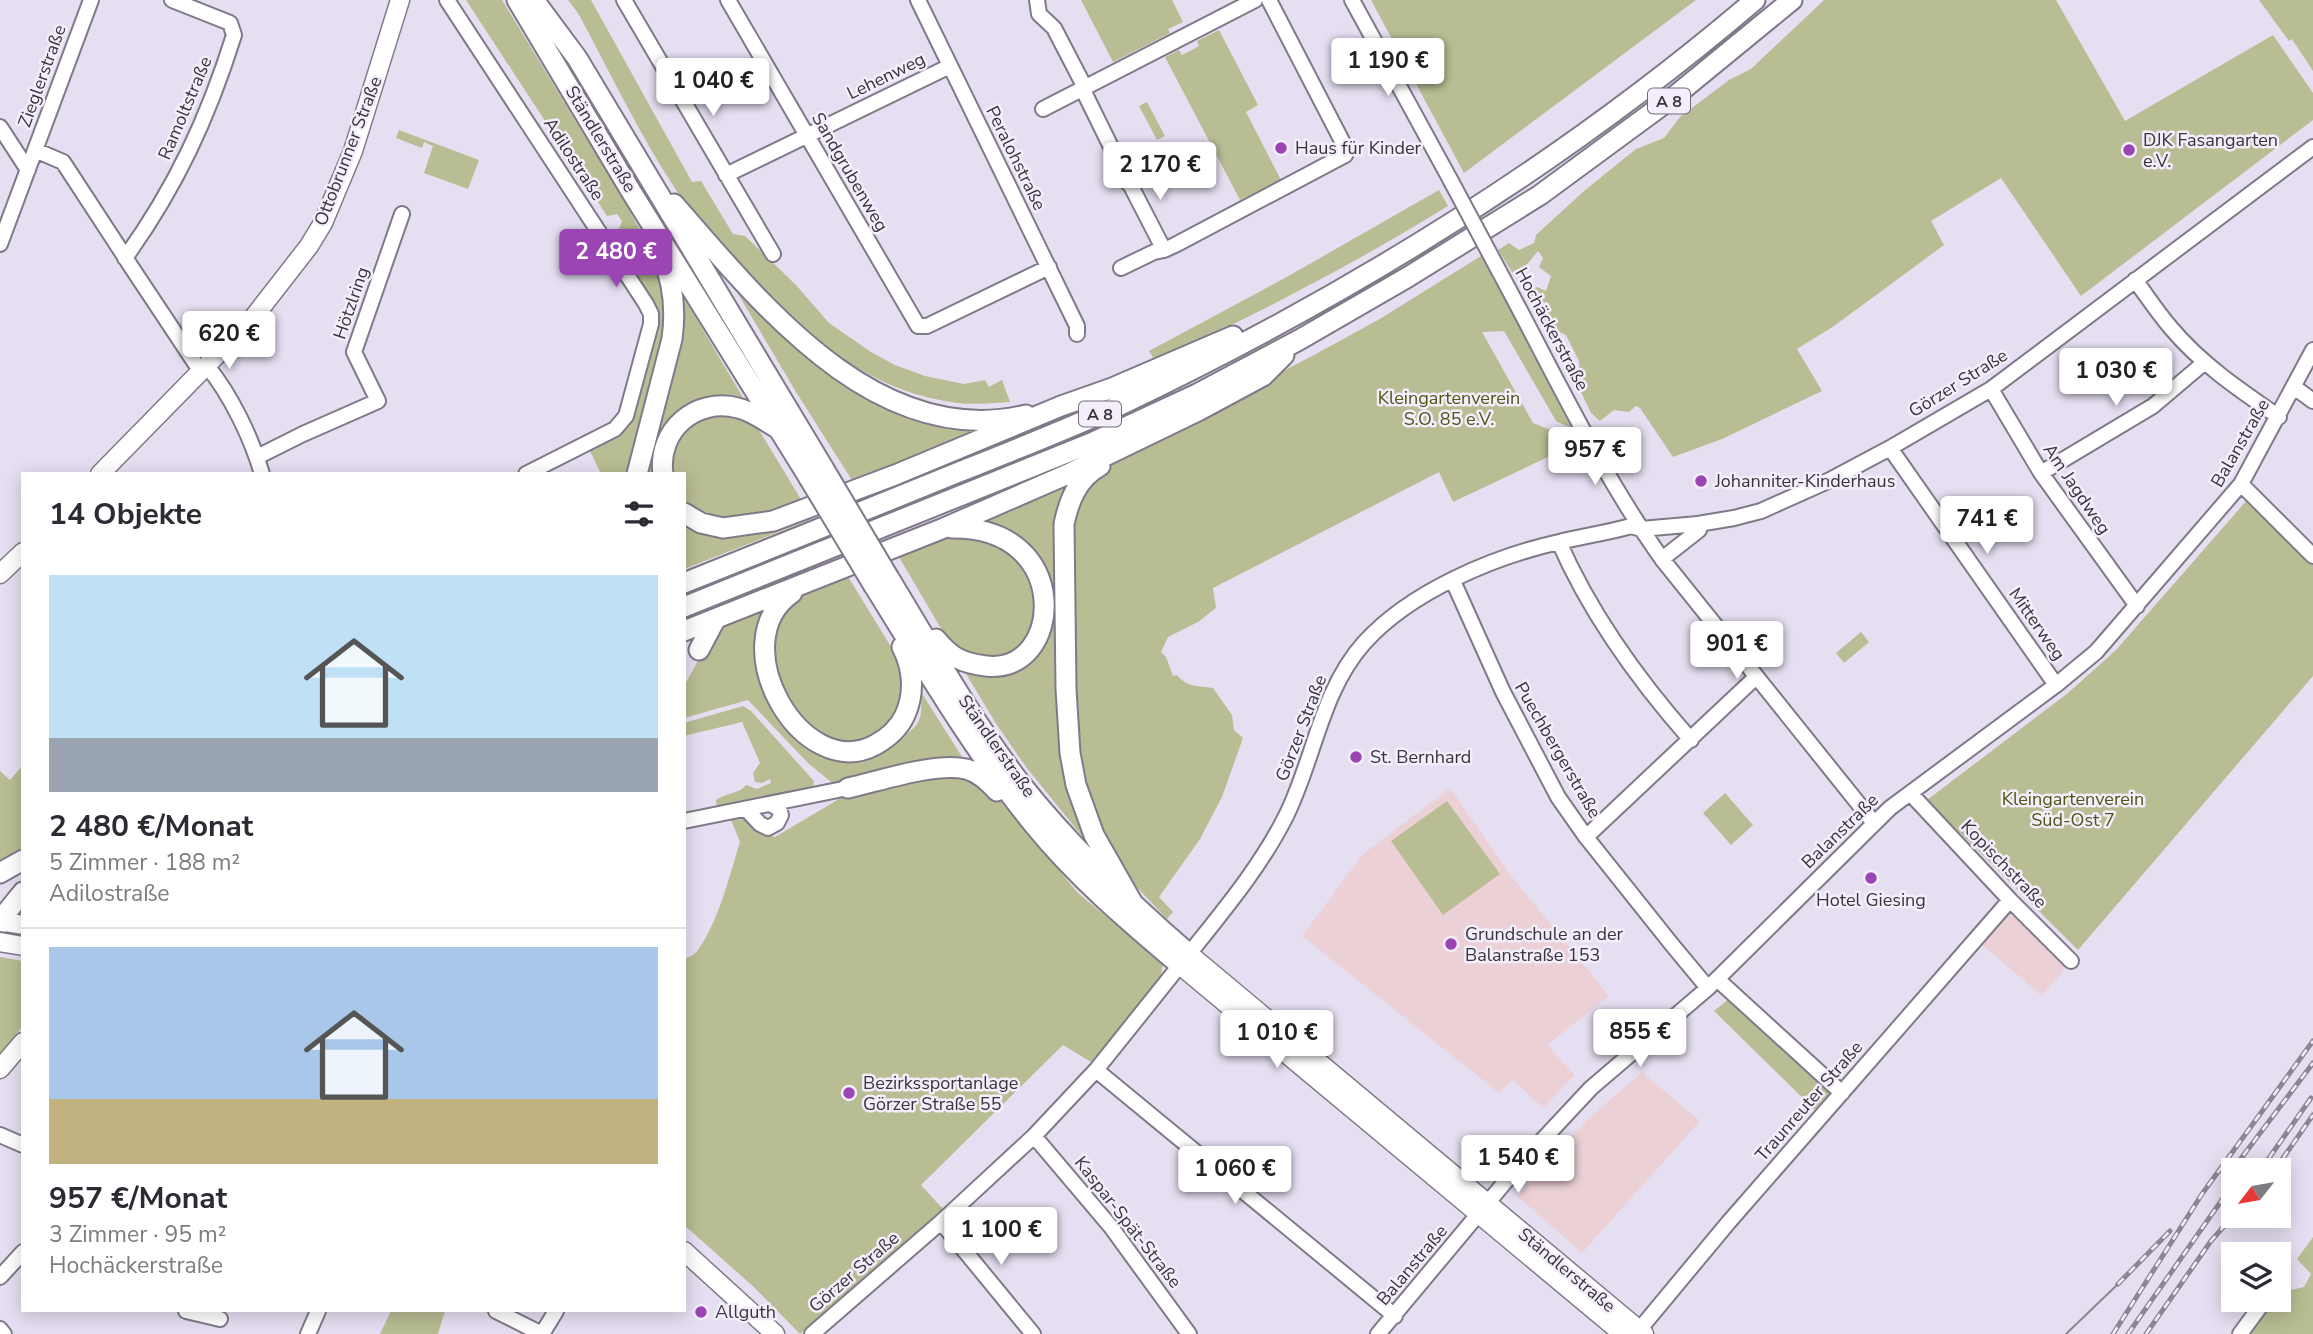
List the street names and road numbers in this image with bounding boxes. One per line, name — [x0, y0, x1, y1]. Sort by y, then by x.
street label: Zieglerstraße — [12, 21, 72, 131]
street label: Lehenweg — [843, 47, 929, 105]
street label: Ramoltstraße — [152, 53, 218, 163]
street label: Ottobrunner Straße — [308, 73, 388, 229]
street label: Ständlerstraße — [560, 81, 642, 197]
road number: A 8 — [1648, 88, 1690, 114]
street label: Peralohstraße — [980, 102, 1052, 214]
street label: Sandgrubenweg — [806, 108, 894, 236]
street label: Adilostraße — [538, 113, 610, 205]
street label: Hochäckerstraße — [1509, 263, 1595, 395]
street label: Hötzlring — [327, 264, 375, 342]
street label: Görzer Straße — [1904, 343, 2012, 423]
street label: Balanstraße — [2205, 394, 2275, 492]
road number: A 8 — [1079, 402, 1121, 426]
street label: Am Jagdweg — [2038, 439, 2116, 539]
street label: Mitterweg — [2003, 583, 2071, 665]
street label: Görzer Straße — [1270, 671, 1332, 785]
street label: Puechbergerstraße — [1509, 677, 1607, 823]
street label: Ständlerstraße — [953, 690, 1041, 802]
street label: Balanstraße — [1796, 788, 1884, 874]
street label: Kopischstraße — [1956, 815, 2052, 913]
street label: Traunreuter Straße — [1750, 1036, 1868, 1166]
street label: Kaspar-Spät-Straße — [1069, 1151, 1187, 1293]
street label: Balanstraße — [1371, 1220, 1453, 1310]
street label: Ständlerstraße — [1513, 1222, 1621, 1318]
street label: Görzer Straße — [804, 1226, 904, 1318]

